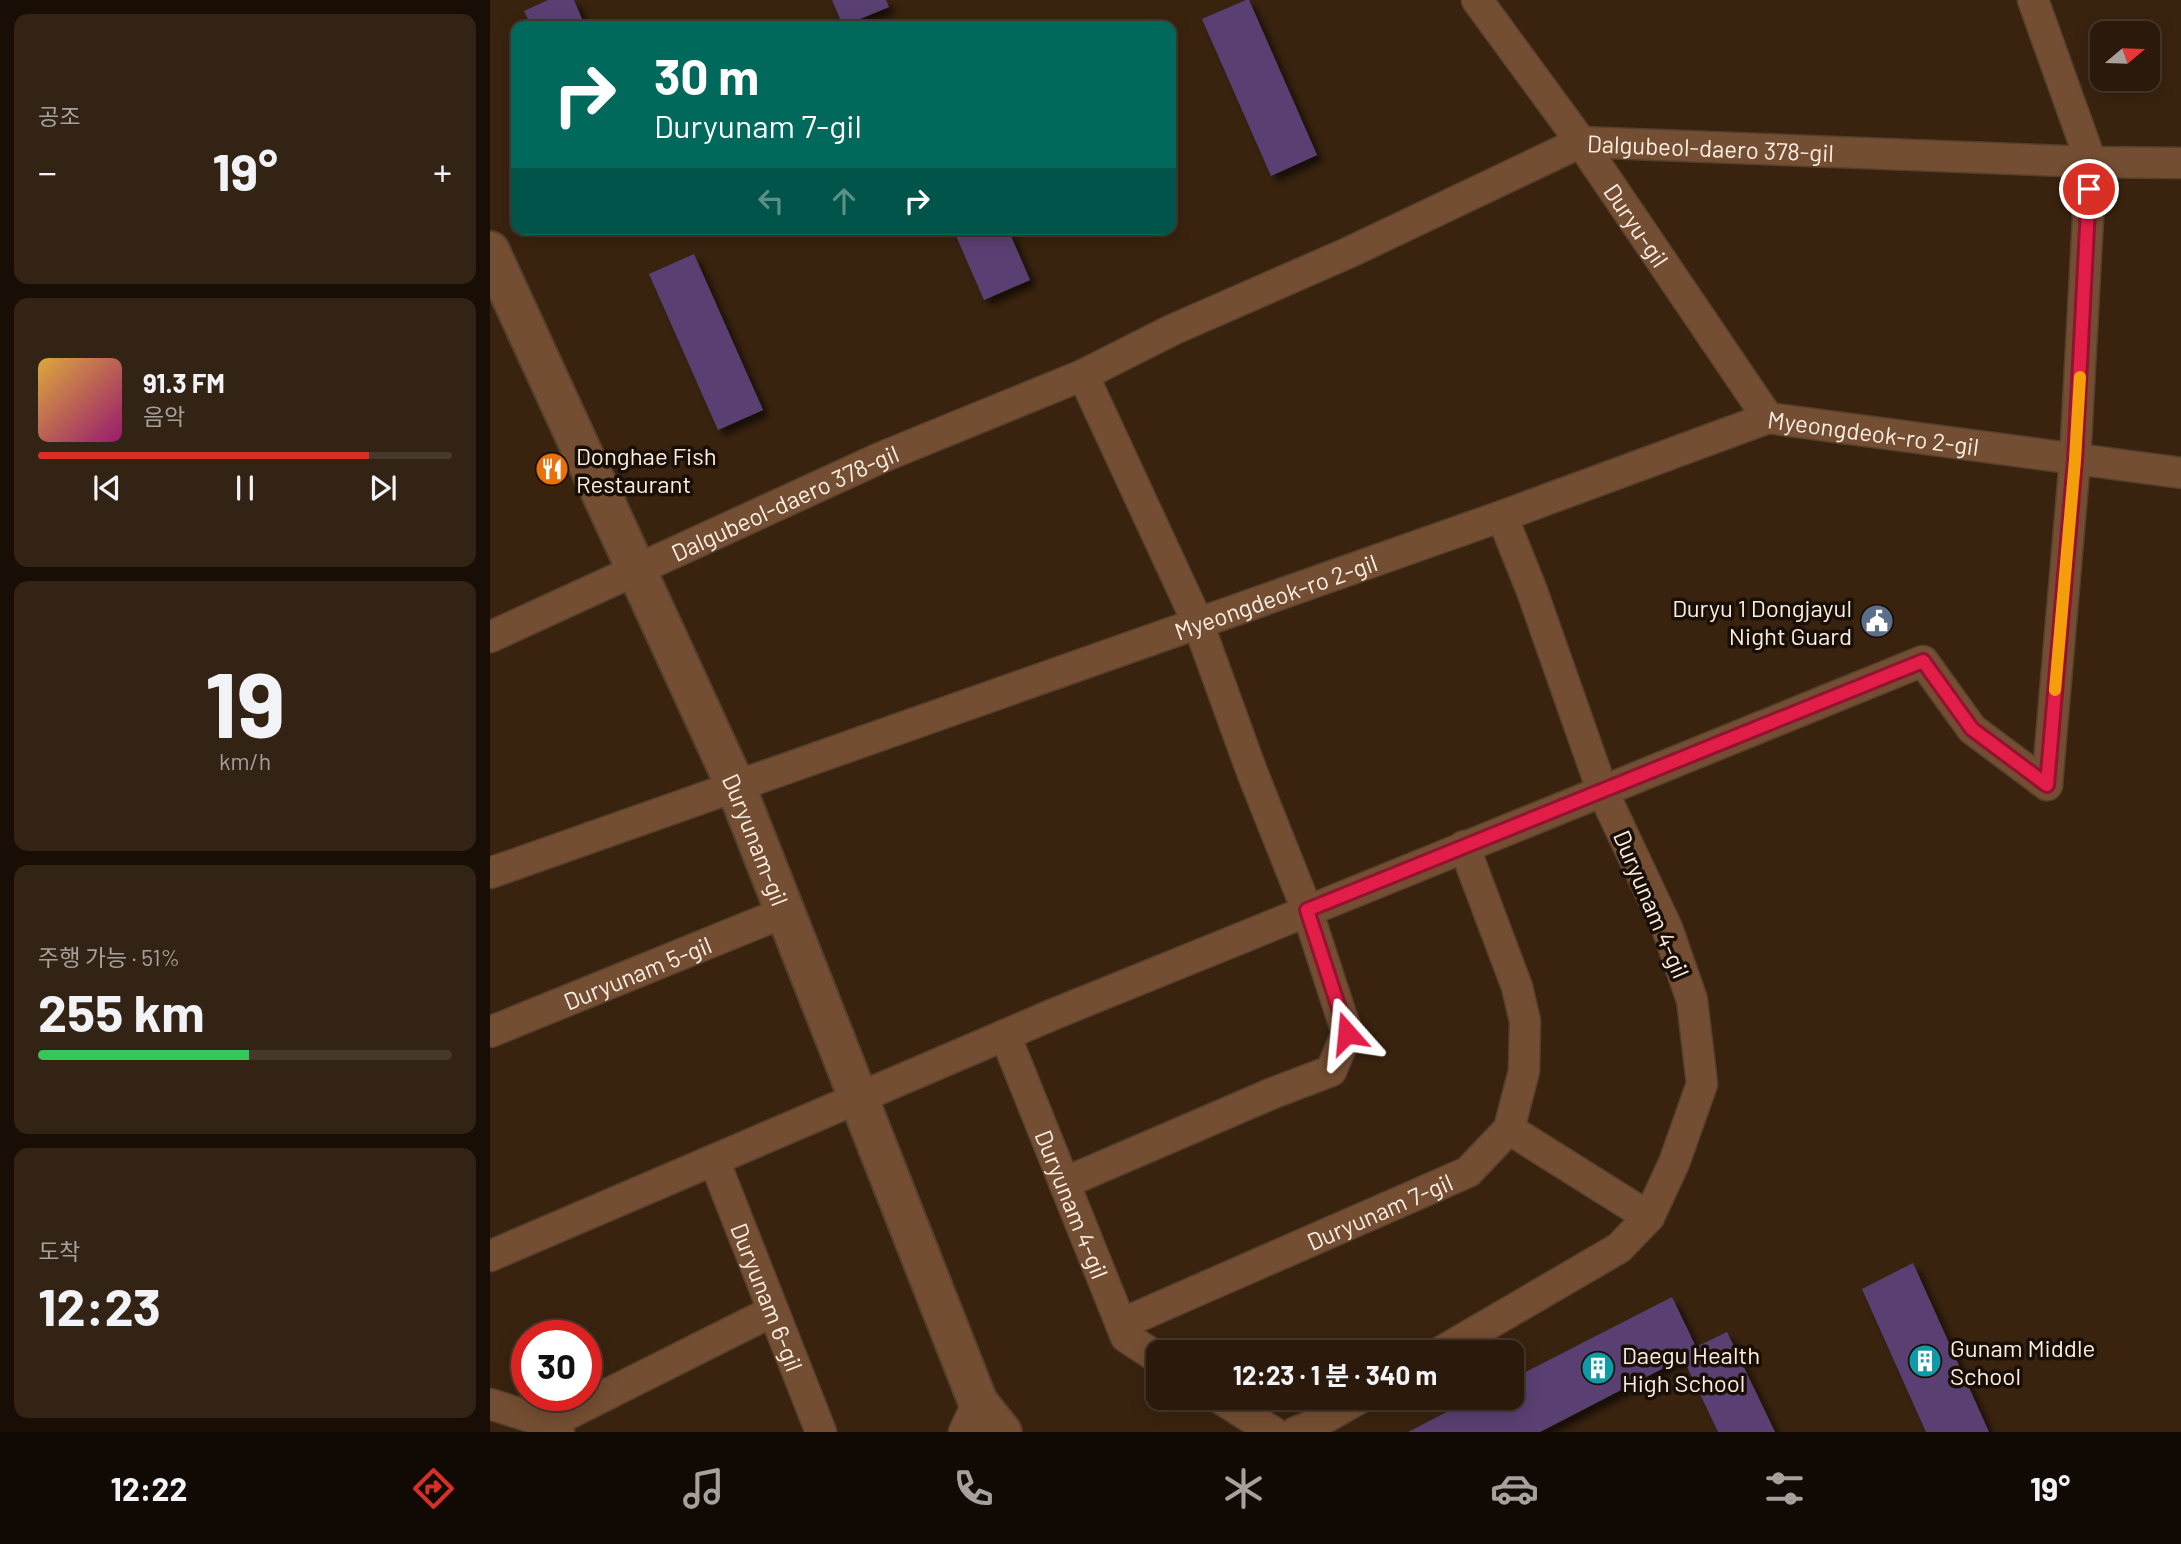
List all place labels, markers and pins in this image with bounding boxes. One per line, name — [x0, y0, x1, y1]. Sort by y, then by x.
pin — [2059, 159, 2119, 219]
place label: Donghae Fish Restaurant — [576, 441, 717, 498]
restaurant icon: Donghae Fish Restaurant — [533, 450, 571, 488]
place label: Duryu 1 Dongjayul Night Guard — [1672, 593, 1852, 650]
public building icon: Duryu 1 Dongjayul Night Guard — [1858, 602, 1896, 640]
place label: Gunam Middle School — [1950, 1333, 2095, 1390]
place label: Daegu Health High School — [1622, 1340, 1760, 1397]
building icon: Gunam Middle School — [1906, 1342, 1944, 1380]
building icon: Daegu Health High School — [1579, 1349, 1617, 1387]

